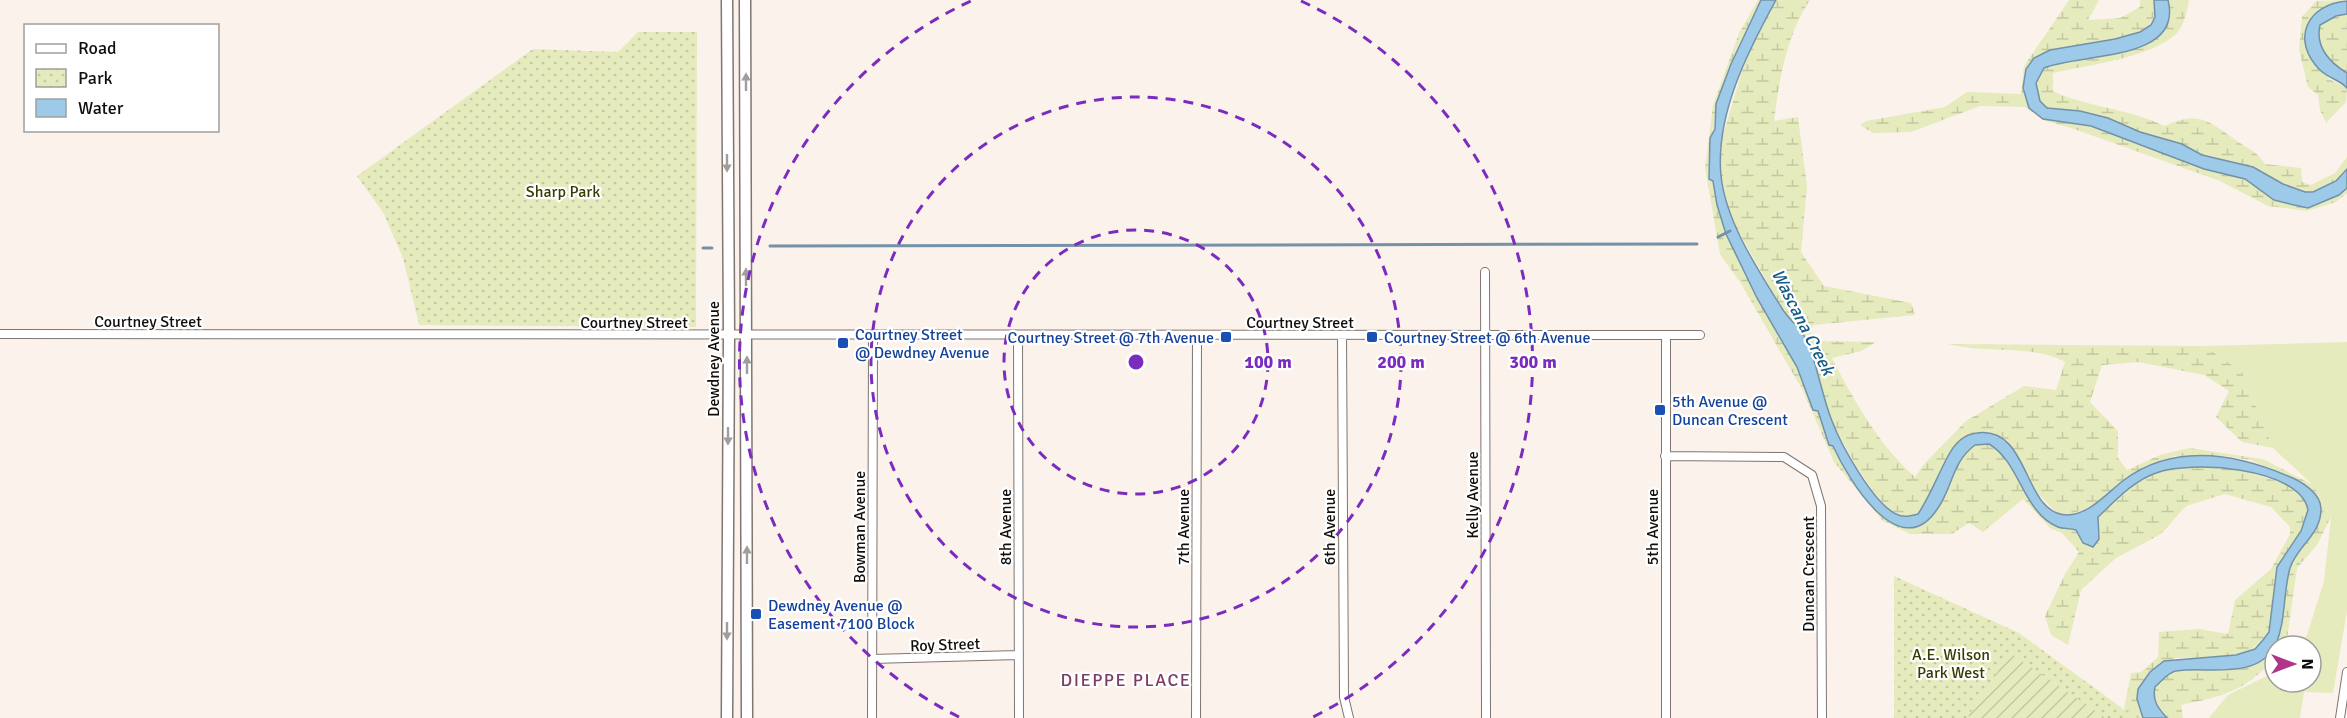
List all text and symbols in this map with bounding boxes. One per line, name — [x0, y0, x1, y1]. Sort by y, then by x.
legend — [24, 24, 219, 132]
text: Road — [78, 37, 117, 59]
text: Park — [78, 67, 113, 89]
one-way arrow — [741, 72, 750, 91]
text: Water — [78, 97, 124, 119]
one-way arrow — [722, 154, 732, 173]
park label: Sharp Park — [526, 182, 600, 202]
water label: Wascana Creek — [1767, 265, 1840, 381]
one-way arrow — [741, 267, 751, 286]
street label: Dewdney Avenue — [704, 301, 724, 417]
street label: Courtney Street — [94, 312, 202, 332]
street label: Courtney Street — [580, 313, 688, 333]
street label: Courtney Street — [1246, 313, 1354, 333]
place label: Courtney Street @ Dewdney Avenue — [855, 325, 990, 363]
place label: Courtney Street @ 7th Avenue — [1008, 328, 1214, 348]
place label: Courtney Street @ 6th Avenue — [1384, 328, 1590, 348]
marker: Courtney Street @ 7th Avenue — [1219, 330, 1233, 344]
marker: Courtney Street @ 6th Avenue — [1365, 330, 1379, 344]
marker: Courtney Street @ Dewdney Avenue — [836, 336, 850, 350]
text: 100 m — [1244, 351, 1292, 373]
text: 200 m — [1377, 351, 1425, 373]
text: 300 m — [1509, 351, 1557, 373]
centre of rings — [1126, 352, 1146, 372]
one-way arrow — [742, 356, 752, 375]
place label: 5th Avenue @ Duncan Crescent — [1672, 392, 1788, 430]
marker: 5th Avenue @ Duncan Crescent — [1653, 403, 1667, 417]
one-way arrow — [724, 427, 733, 446]
street label: Kelly Avenue — [1463, 451, 1483, 539]
street label: Bowman Avenue — [850, 471, 870, 583]
street label: 8th Avenue — [996, 489, 1016, 565]
street label: 7th Avenue — [1174, 489, 1194, 565]
street label: 6th Avenue — [1320, 489, 1340, 565]
street label: 5th Avenue — [1643, 489, 1663, 565]
street label: Duncan Crescent — [1799, 516, 1819, 632]
one-way arrow — [742, 545, 751, 564]
place label: Dewdney Avenue @ Easement 7100 Block — [768, 596, 915, 634]
marker: Dewdney Avenue @ Easement 7100 Block — [749, 607, 763, 621]
one-way arrow — [722, 622, 732, 641]
street label: Roy Street — [910, 634, 981, 656]
north arrow — [2263, 634, 2323, 694]
park label: A.E. Wilson Park West — [1912, 645, 1990, 683]
text: N — [2297, 658, 2317, 670]
district label: DIEPPE PLACE — [1061, 669, 1191, 691]

